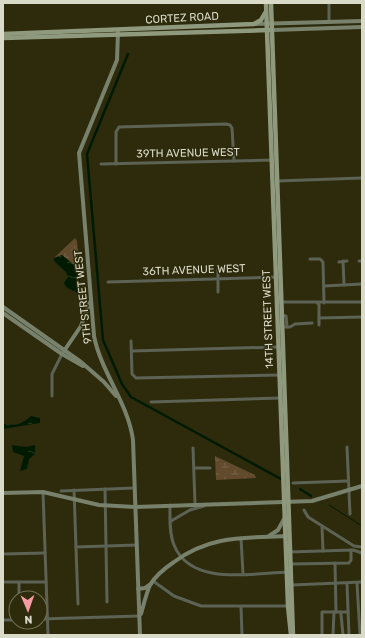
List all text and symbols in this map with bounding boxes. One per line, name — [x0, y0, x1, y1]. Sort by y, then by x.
street label: CORTEZ ROAD — [145, 10, 219, 26]
street label: 39TH AVENUE WEST — [136, 146, 241, 160]
street label: 9TH STREET WEST — [72, 249, 94, 345]
street label: 36TH AVENUE WEST — [142, 262, 246, 278]
street label: 14TH STREET WEST — [260, 269, 276, 369]
north arrow — [8, 590, 48, 630]
text: N — [24, 613, 33, 626]

